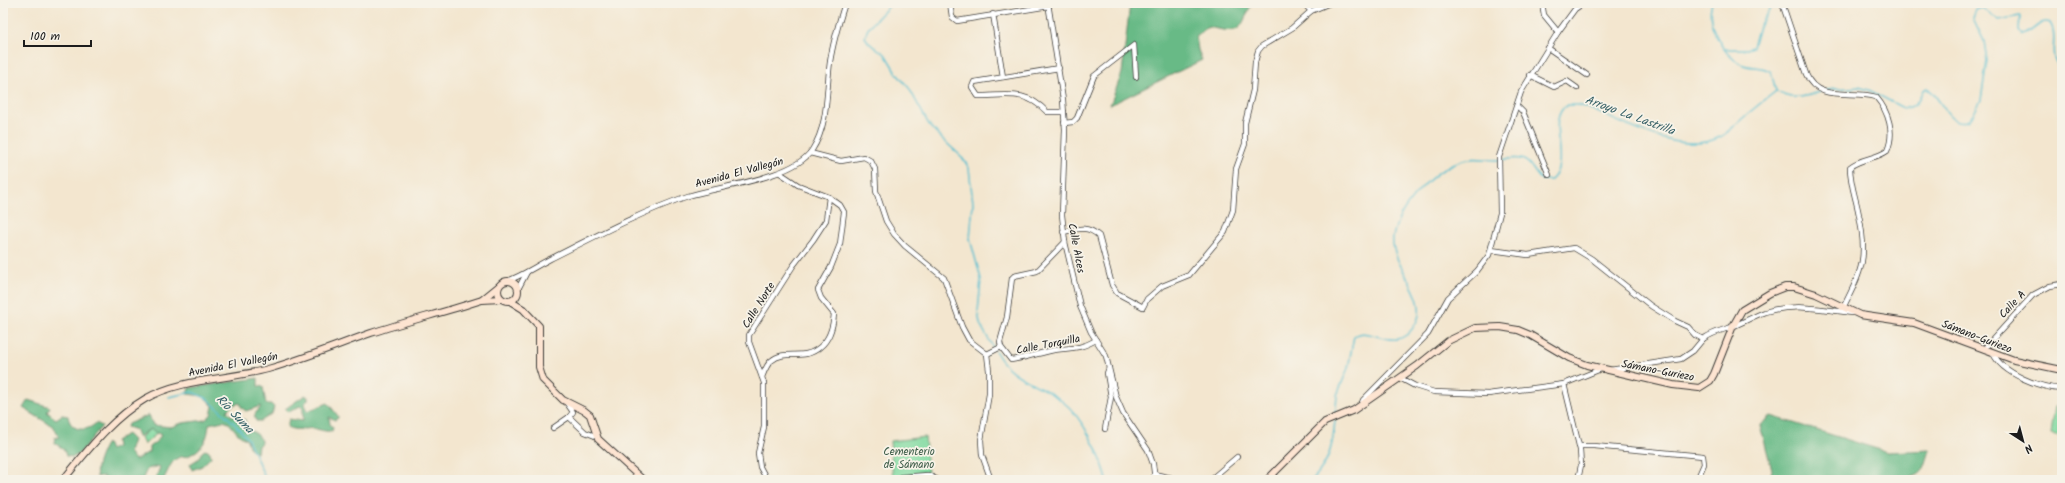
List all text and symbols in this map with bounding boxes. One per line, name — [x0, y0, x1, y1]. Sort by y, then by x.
scale bar — [24, 22, 91, 48]
text: 100 m — [30, 27, 61, 46]
water label: Arroyo La Lastrilla — [1582, 90, 1678, 141]
street label: Avenida El Vallegón — [693, 152, 786, 193]
street label: Calle Alces — [1062, 222, 1090, 275]
street label: Calle Norte — [737, 279, 780, 332]
street label: Calle A — [1995, 286, 2031, 323]
street label: Sámano-Guriezo — [1939, 315, 2014, 359]
street label: Calle Torquilla — [1015, 330, 1082, 360]
street label: Avenida El Vallegón — [187, 347, 280, 382]
street label: Sámano-Guriezo — [1620, 355, 1696, 387]
water label: Río Suma — [211, 391, 259, 439]
north arrow — [2003, 421, 2043, 461]
text: N — [2020, 439, 2036, 458]
park label: Cementerio de Sámano — [883, 443, 935, 474]

